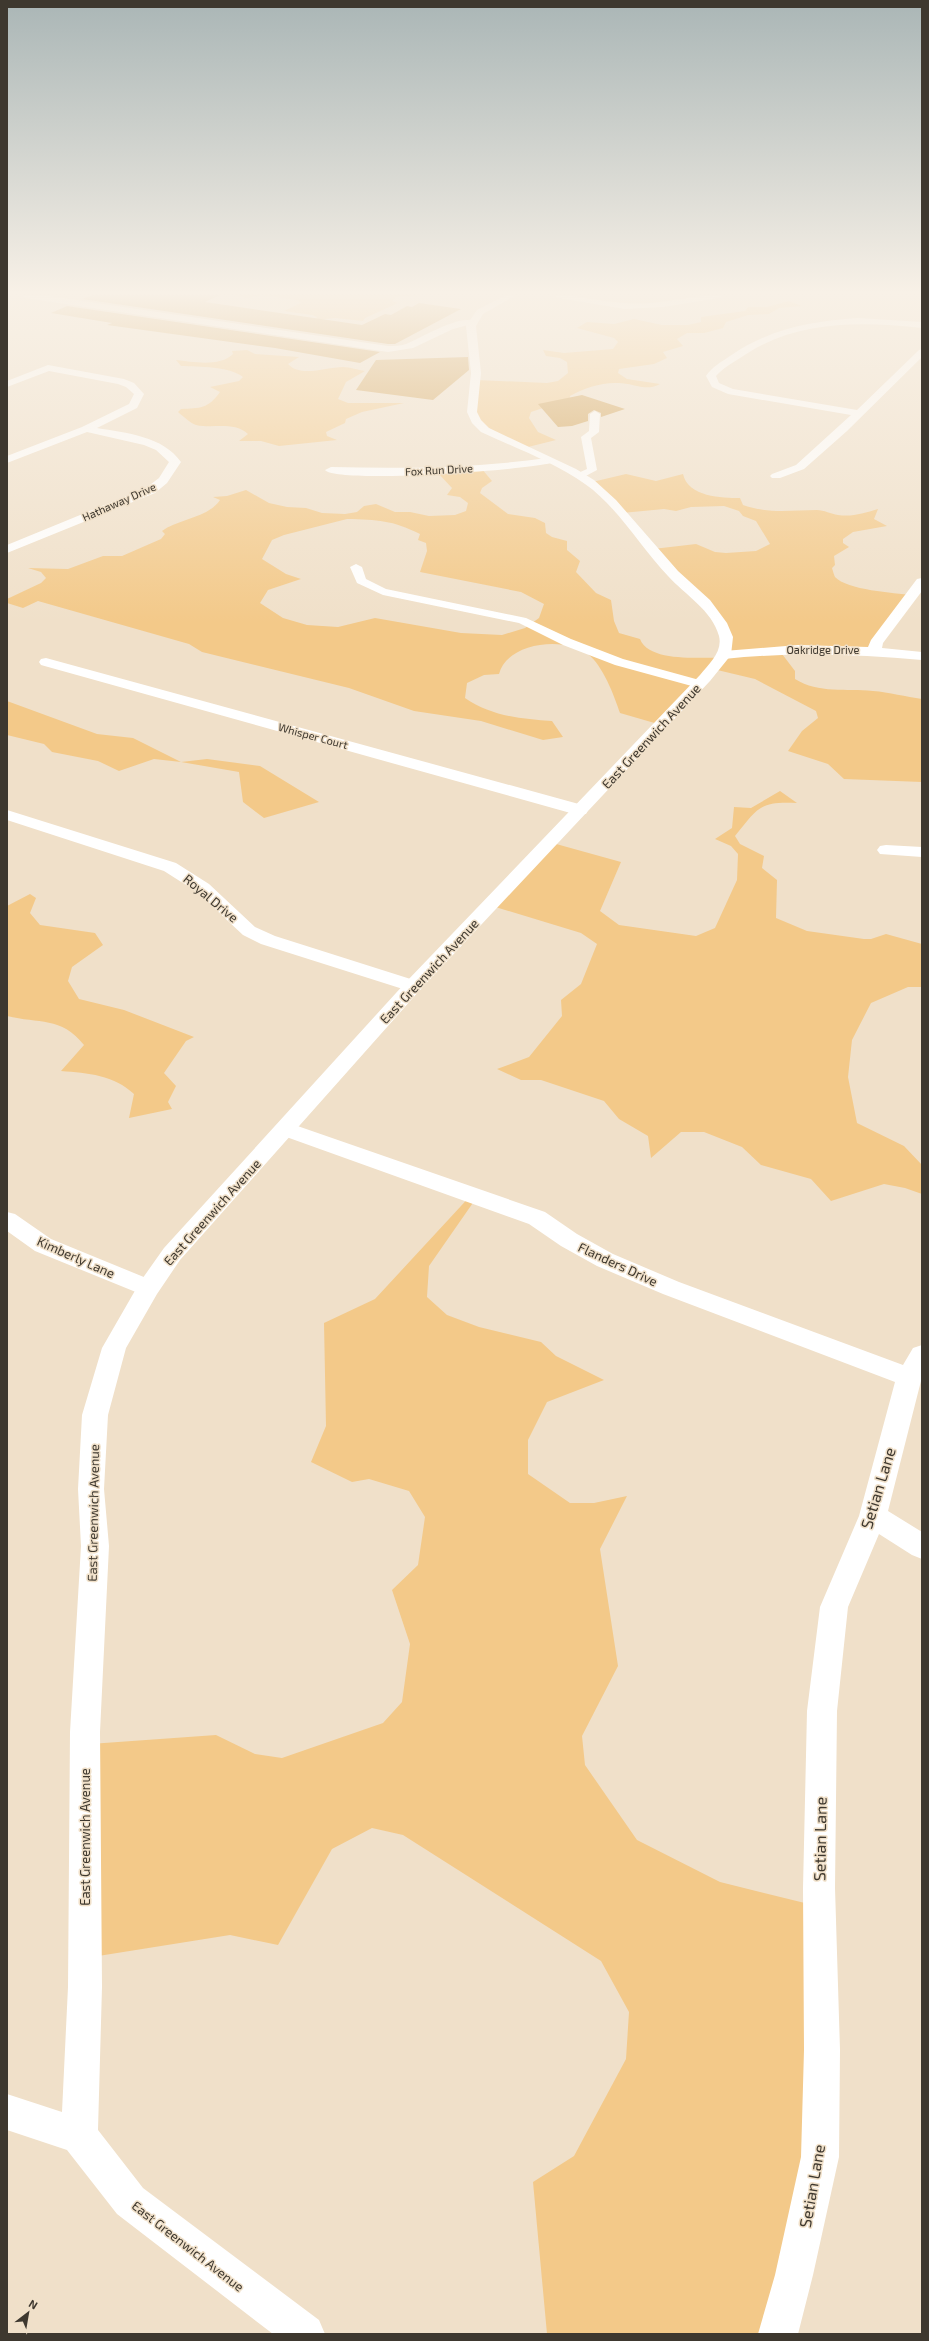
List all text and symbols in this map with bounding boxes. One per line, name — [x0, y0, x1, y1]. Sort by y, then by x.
street label: Fox Run Drive — [405, 461, 473, 478]
street label: Hathaway Drive — [80, 479, 158, 524]
street label: Oakridge Drive — [787, 643, 860, 656]
street label: East Greenwich Avenue — [598, 680, 704, 792]
street label: Whisper Court — [277, 720, 349, 751]
street label: Royal Drive — [180, 870, 242, 926]
street label: East Greenwich Avenue — [376, 915, 482, 1027]
street label: East Greenwich Avenue — [160, 1156, 264, 1268]
street label: Kimberly Lane — [35, 1233, 117, 1281]
street label: Flanders Drive — [576, 1239, 660, 1289]
street label: East Greenwich Avenue — [84, 1444, 102, 1582]
street label: Setian Lane — [856, 1445, 899, 1531]
street label: East Greenwich Avenue — [77, 1768, 93, 1906]
street label: Setian Lane — [809, 1797, 830, 1881]
street label: Setian Lane — [795, 2143, 828, 2229]
street label: East Greenwich Avenue — [129, 2197, 247, 2295]
north arrow — [8, 2293, 48, 2333]
text: N — [27, 2296, 40, 2312]

